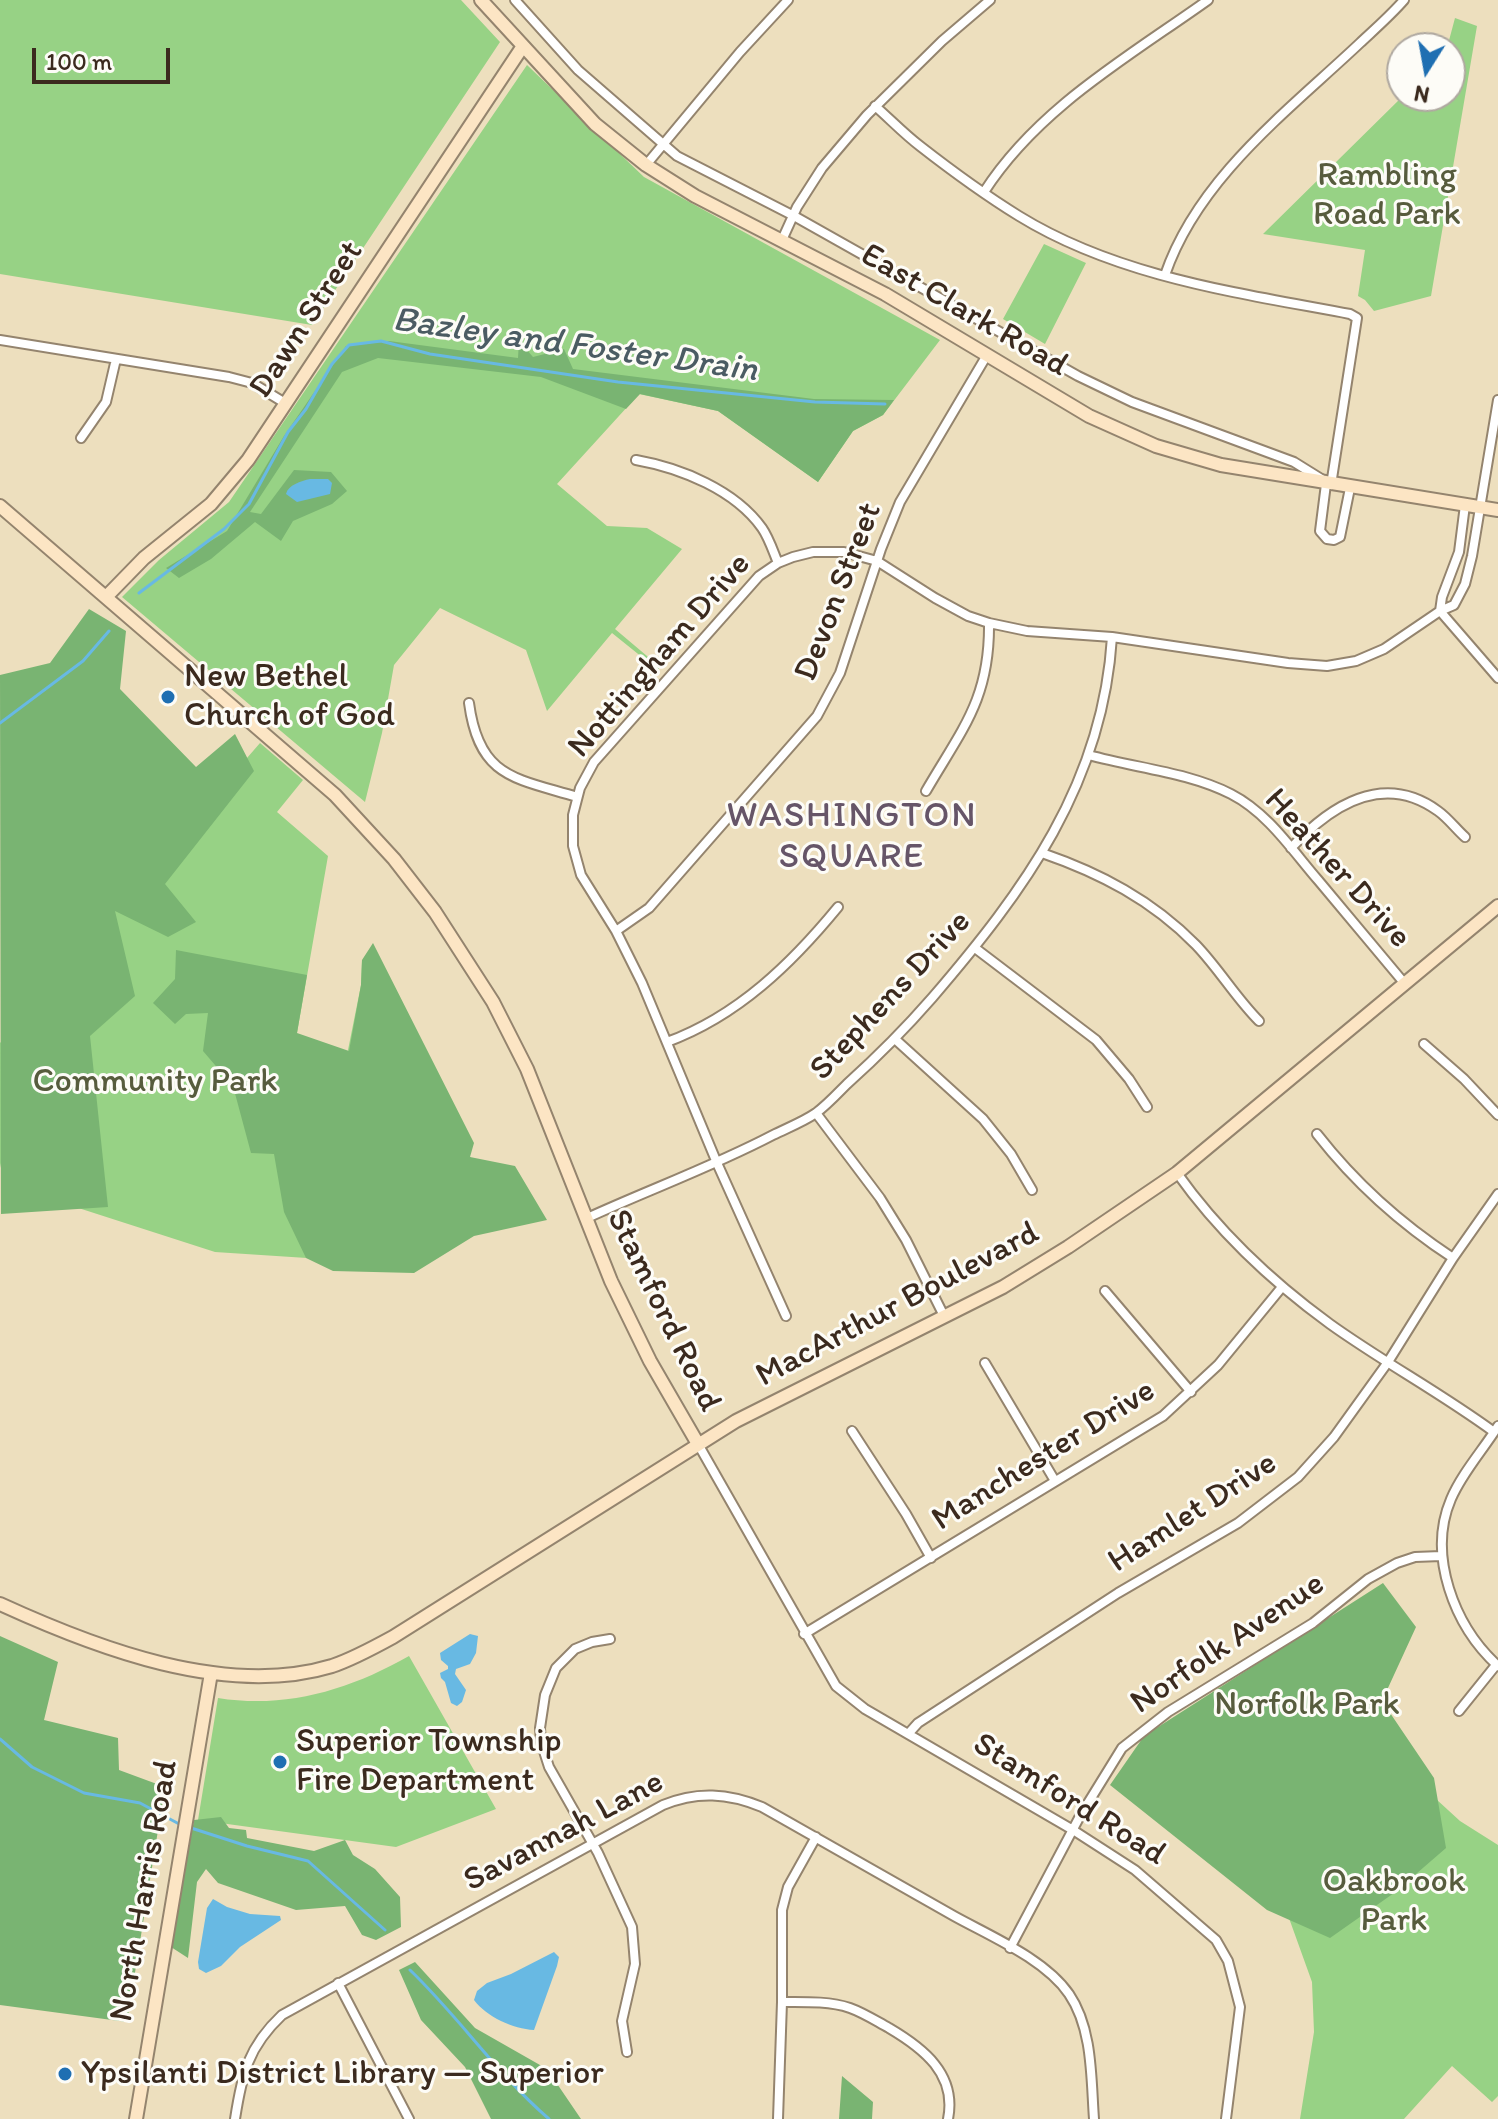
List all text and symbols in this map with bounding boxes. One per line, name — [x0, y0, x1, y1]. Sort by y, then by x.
scale bar — [36, 32, 174, 82]
north arrow — [1386, 32, 1466, 112]
text: 100 m — [46, 47, 112, 76]
text: N — [1412, 79, 1432, 109]
park label: Rambling Road Park — [1313, 156, 1461, 236]
street label: Dawn Street — [241, 234, 373, 406]
street label: East Clark Road — [853, 235, 1075, 387]
water label: Bazley and Foster Drain — [390, 299, 760, 393]
street label: Devon Street — [786, 497, 892, 687]
street label: Nottingham Drive — [560, 545, 760, 767]
place label: New Bethel Church of God — [184, 657, 395, 736]
marker: New Bethel Church of God — [159, 688, 177, 706]
street label: Heather Drive — [1255, 781, 1419, 957]
district label: WASHINGTON SQUARE — [728, 795, 976, 880]
street label: Stephens Drive — [802, 902, 980, 1090]
park label: Community Park — [33, 1062, 277, 1102]
street label: Stamford Road — [597, 1203, 729, 1419]
street label: MacArthur Boulevard — [749, 1213, 1047, 1397]
street label: Manchester Drive — [925, 1371, 1163, 1541]
street label: Hamlet Drive — [1101, 1443, 1285, 1583]
street label: Norfolk Avenue — [1123, 1564, 1333, 1724]
park label: Norfolk Park — [1214, 1685, 1400, 1725]
place label: Superior Township Fire Department — [296, 1722, 562, 1802]
street label: Stamford Road — [965, 1724, 1173, 1876]
marker: Superior Township Fire Department — [271, 1753, 289, 1771]
street label: North Harris Road — [102, 1757, 188, 2025]
street label: Savannah Lane — [457, 1762, 671, 1902]
park label: Oakbrook Park — [1323, 1862, 1465, 1942]
place label: Ypsilanti District Library — Superior — [81, 2054, 604, 2094]
marker: Ypsilanti District Library — Superior — [56, 2065, 74, 2083]

